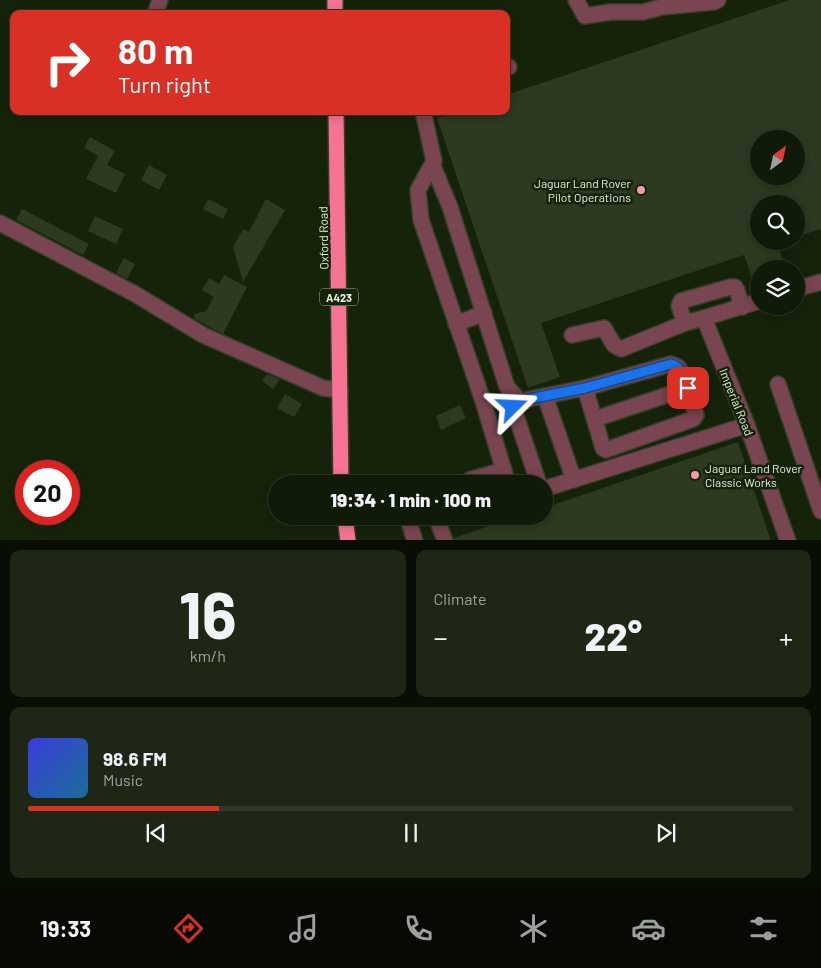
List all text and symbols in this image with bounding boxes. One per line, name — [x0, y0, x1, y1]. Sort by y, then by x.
text: 80 m — [118, 29, 193, 71]
icon: right — [35, 30, 100, 95]
text: Turn right — [118, 71, 211, 97]
north arrow — [750, 130, 805, 185]
map controls — [750, 130, 805, 315]
place label: Jaguar Land Rover Pilot Operations — [534, 176, 632, 204]
marker: Jaguar Land Rover Pilot Operations — [635, 184, 647, 196]
button: search — [750, 195, 805, 250]
street label: Oxford Road — [315, 206, 331, 270]
button: layers — [750, 260, 805, 315]
road number: A423 — [320, 288, 358, 306]
street label: Imperial Road — [717, 366, 757, 438]
pin — [667, 367, 709, 409]
icon: arrive — [674, 374, 702, 402]
position arrow — [486, 380, 538, 432]
speed limit sign: 20 — [15, 460, 80, 525]
place label: Jaguar Land Rover Classic Works — [705, 461, 803, 489]
marker: Jaguar Land Rover Classic Works — [689, 469, 701, 481]
text: 19:34 · 1 min · 100 m — [330, 488, 491, 511]
text: 16 — [179, 574, 237, 652]
text: Climate — [434, 589, 486, 608]
text: 22° — [585, 613, 642, 659]
text: − — [434, 620, 448, 654]
text: + — [779, 620, 793, 654]
text: km/h — [190, 646, 226, 665]
text: 98.6 FM — [103, 747, 167, 770]
text: Music — [103, 770, 143, 789]
icon: previous — [142, 819, 170, 847]
icon: pause — [397, 819, 425, 847]
icon: next — [652, 819, 680, 847]
icon: directions — [171, 911, 206, 946]
icon: music — [286, 911, 321, 946]
icon: phone — [401, 911, 436, 946]
icon: climate — [516, 911, 551, 946]
icon: car — [631, 911, 666, 946]
icon: filters — [746, 911, 781, 946]
text: 19:33 — [40, 915, 91, 941]

